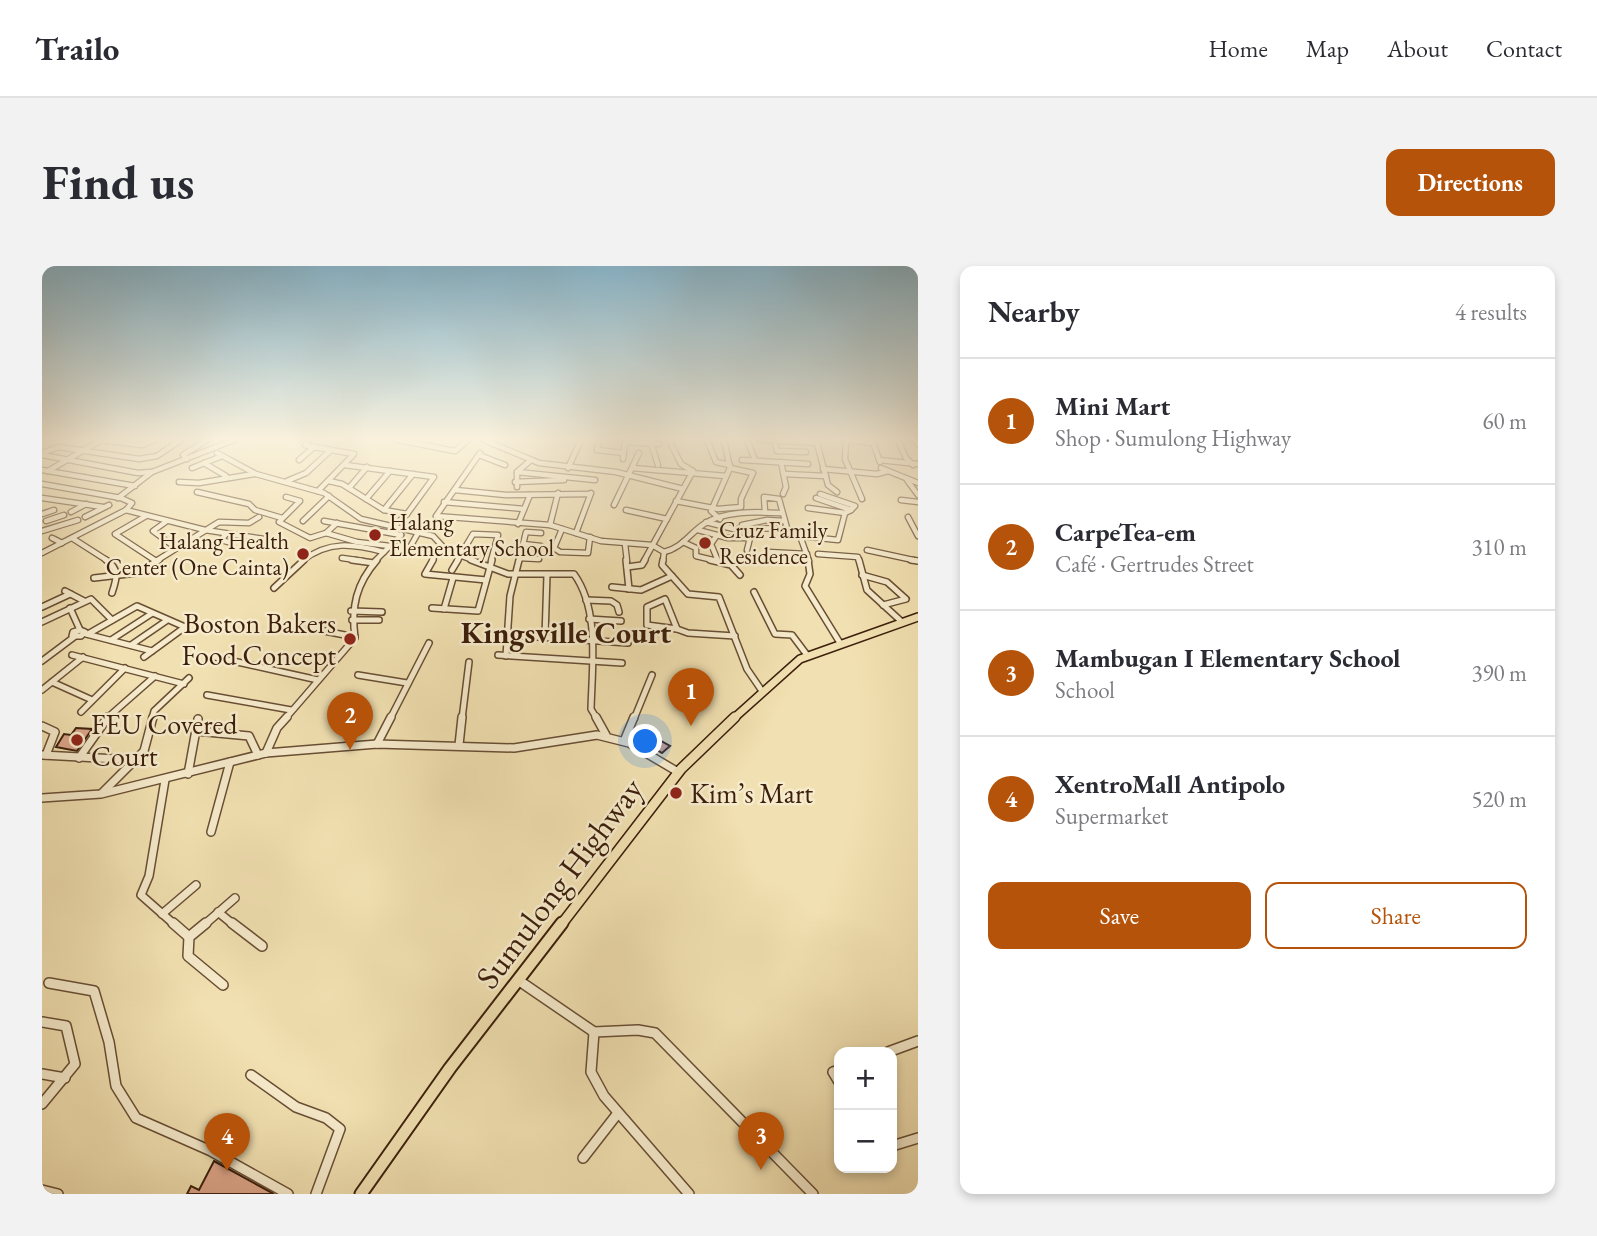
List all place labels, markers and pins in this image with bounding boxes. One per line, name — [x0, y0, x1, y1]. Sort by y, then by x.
place label: Halang Elementary School — [389, 507, 555, 563]
place label: Cruz Family Residence — [719, 515, 829, 571]
place label: Halang Health Center (One Cainta) — [106, 526, 289, 582]
marker: Halang Elementary School — [367, 527, 383, 543]
marker: Cruz Family Residence — [697, 535, 713, 551]
marker: Halang Health Center (One Cainta) — [295, 546, 311, 562]
place label: Boston Bakers Food Concept — [181, 605, 336, 673]
marker: Boston Bakers Food Concept — [342, 631, 358, 647]
pin: 1 — [668, 668, 714, 726]
pin: 2 — [327, 692, 373, 750]
place label: FEU Covered Court — [91, 706, 238, 774]
marker: FEU Covered Court — [69, 732, 85, 748]
place label: Kim’s Mart — [690, 775, 813, 811]
marker: Kim’s Mart — [668, 785, 684, 801]
pin: 3 — [738, 1112, 784, 1170]
pin: 4 — [204, 1113, 250, 1171]

